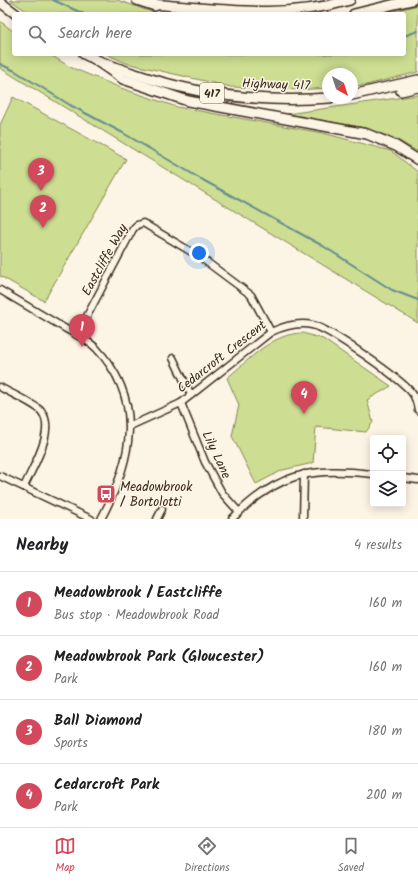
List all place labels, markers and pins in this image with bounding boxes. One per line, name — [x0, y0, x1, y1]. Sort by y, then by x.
pin: 3 — [28, 158, 54, 191]
pin: 2 — [30, 195, 56, 228]
pin: 1 — [69, 314, 95, 347]
pin: 4 — [291, 381, 317, 414]
place label: Meadowbrook / Bortolotti — [120, 477, 193, 513]
bus stop icon: Meadowbrook / Bortolotti — [95, 483, 117, 505]

